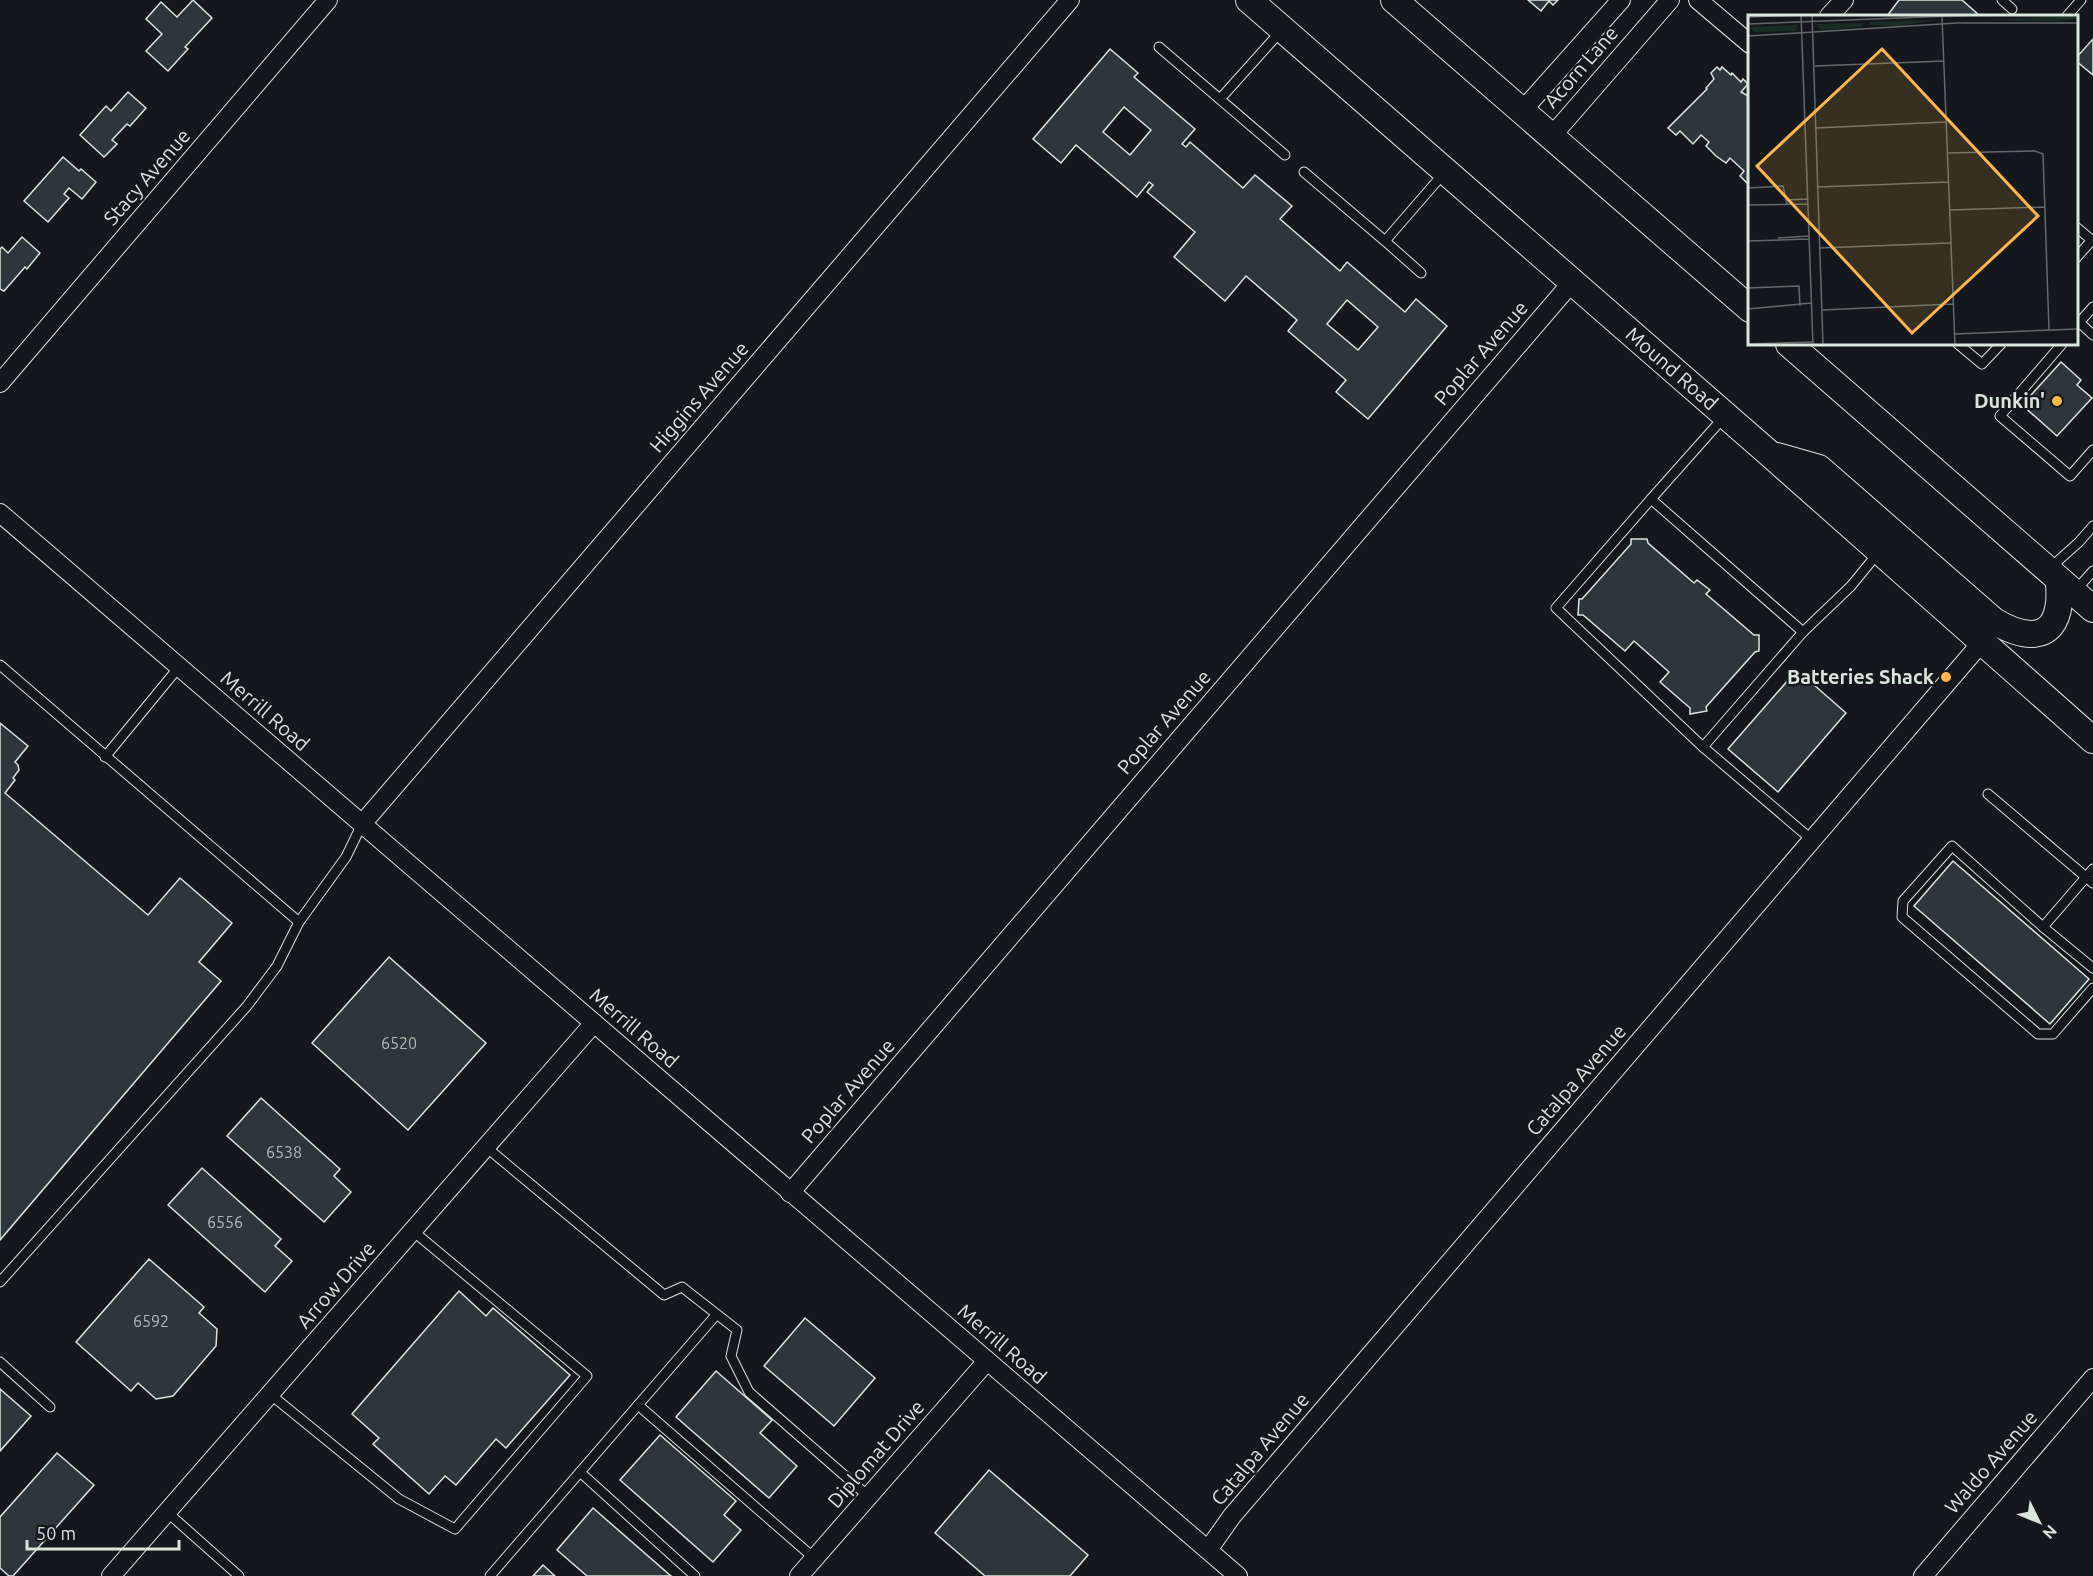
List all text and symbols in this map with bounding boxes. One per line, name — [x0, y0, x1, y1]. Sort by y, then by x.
inset map — [1748, 15, 2078, 345]
street label: Acorn Lane — [1539, 21, 1622, 112]
street label: Stacy Avenue — [99, 124, 195, 229]
street label: Poplar Avenue — [1429, 296, 1532, 409]
street label: Mound Road — [1622, 322, 1723, 414]
street label: Higgins Avenue — [644, 337, 753, 457]
place label: Dunkin' — [1974, 389, 2045, 412]
marker: Dunkin' — [2050, 394, 2064, 408]
street label: Poplar Avenue — [1112, 665, 1215, 778]
place label: Batteries Shack — [1787, 665, 1934, 688]
street label: Merrill Road — [216, 666, 314, 755]
marker: Batteries Shack — [1939, 670, 1953, 684]
street label: Merrill Road — [585, 983, 683, 1072]
street label: Catalpa Avenue — [1521, 1019, 1630, 1140]
house number: 6520 — [381, 1034, 417, 1052]
street label: Poplar Avenue — [796, 1034, 899, 1147]
house number: 6538 — [266, 1143, 302, 1161]
house number: 6556 — [207, 1213, 243, 1231]
street label: Arrow Drive — [292, 1237, 379, 1333]
street label: Merrill Road — [953, 1299, 1051, 1388]
house number: 6592 — [133, 1312, 169, 1330]
street label: Catalpa Avenue — [1206, 1388, 1313, 1510]
street label: Diplomat Drive — [823, 1395, 929, 1512]
street label: Waldo Avenue — [1940, 1405, 2042, 1518]
north arrow — [2009, 1492, 2069, 1552]
scale bar — [27, 1513, 178, 1551]
text: N — [2039, 1522, 2061, 1543]
text: 50 m — [36, 1523, 76, 1543]

